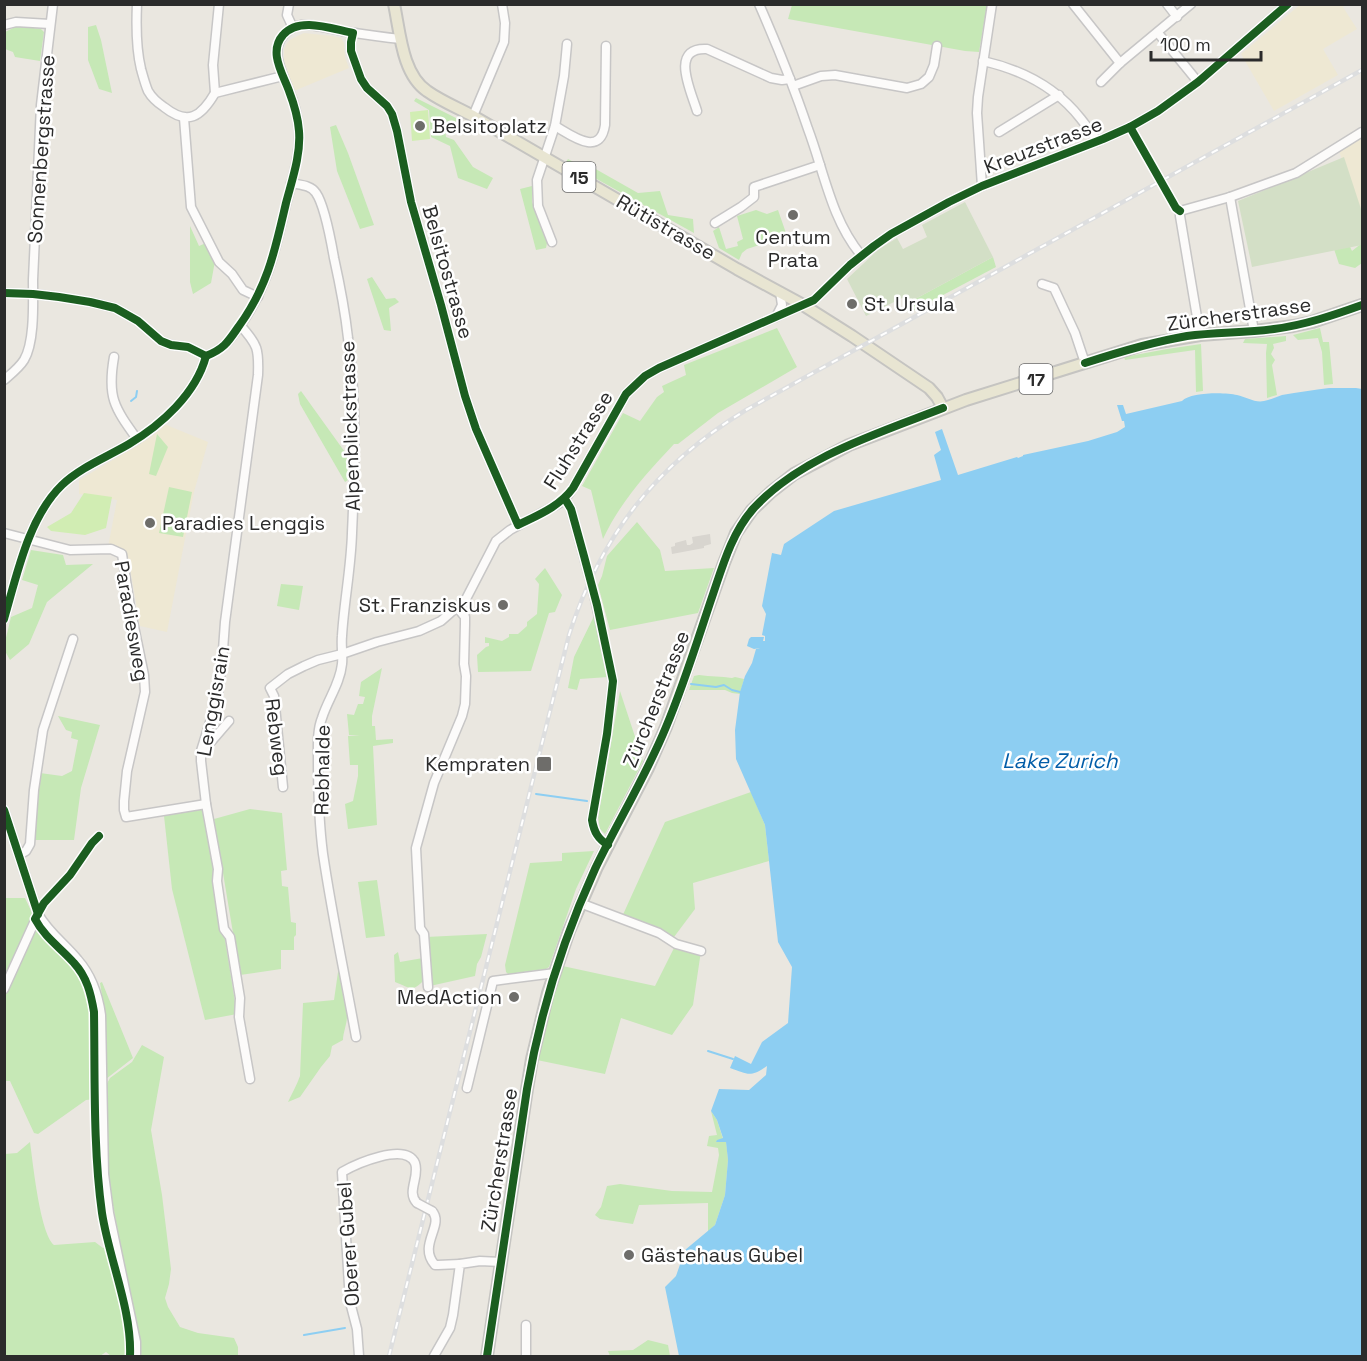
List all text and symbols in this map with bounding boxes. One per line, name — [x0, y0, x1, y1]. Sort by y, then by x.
scale bar — [1151, 24, 1260, 62]
text: 100 m — [1160, 33, 1211, 56]
street label: Sonnenbergstrasse — [21, 54, 61, 244]
street label: Kreuzstrasse — [980, 110, 1106, 180]
place label: Belsitoplatz — [432, 113, 547, 139]
marker: Belsitoplatz — [413, 119, 427, 133]
road number: 15 — [562, 162, 596, 192]
street label: Rütistrasse — [612, 188, 720, 266]
street label: Belsitostrasse — [417, 202, 479, 342]
marker: Centum Prata — [786, 208, 800, 222]
place label: Centum Prata — [755, 224, 831, 273]
place label: St. Ursula — [864, 291, 955, 317]
street label: Zürcherstrasse — [1165, 291, 1313, 337]
marker: St. Ursula — [845, 297, 859, 311]
street label: Alpenblickstrasse — [334, 340, 366, 512]
road number: 17 — [1020, 364, 1052, 394]
street label: Fluhstrasse — [537, 386, 619, 494]
place label: Paradies Lenggis — [162, 510, 325, 536]
marker: Paradies Lenggis — [143, 516, 157, 530]
street label: Paradiesweg — [109, 559, 155, 683]
place label: St. Franziskus — [359, 592, 491, 618]
marker: St. Franziskus — [496, 598, 510, 612]
street label: Zürcherstrasse — [617, 627, 695, 771]
street label: Lenggisrain — [190, 644, 236, 758]
street label: Rebweg — [259, 697, 295, 777]
street label: Rebhalde — [308, 724, 336, 816]
water label: Lake Zurich — [1002, 747, 1119, 774]
place label: Kempraten — [425, 751, 530, 777]
marker: Kempraten — [535, 755, 553, 773]
place label: MedAction — [397, 984, 502, 1010]
marker: MedAction — [507, 990, 521, 1004]
street label: Zürcherstrasse — [475, 1086, 523, 1234]
street label: Oberer Gubel — [331, 1181, 365, 1307]
place label: Gästehaus Gubel — [641, 1242, 803, 1268]
marker: Gästehaus Gubel — [622, 1248, 636, 1262]

